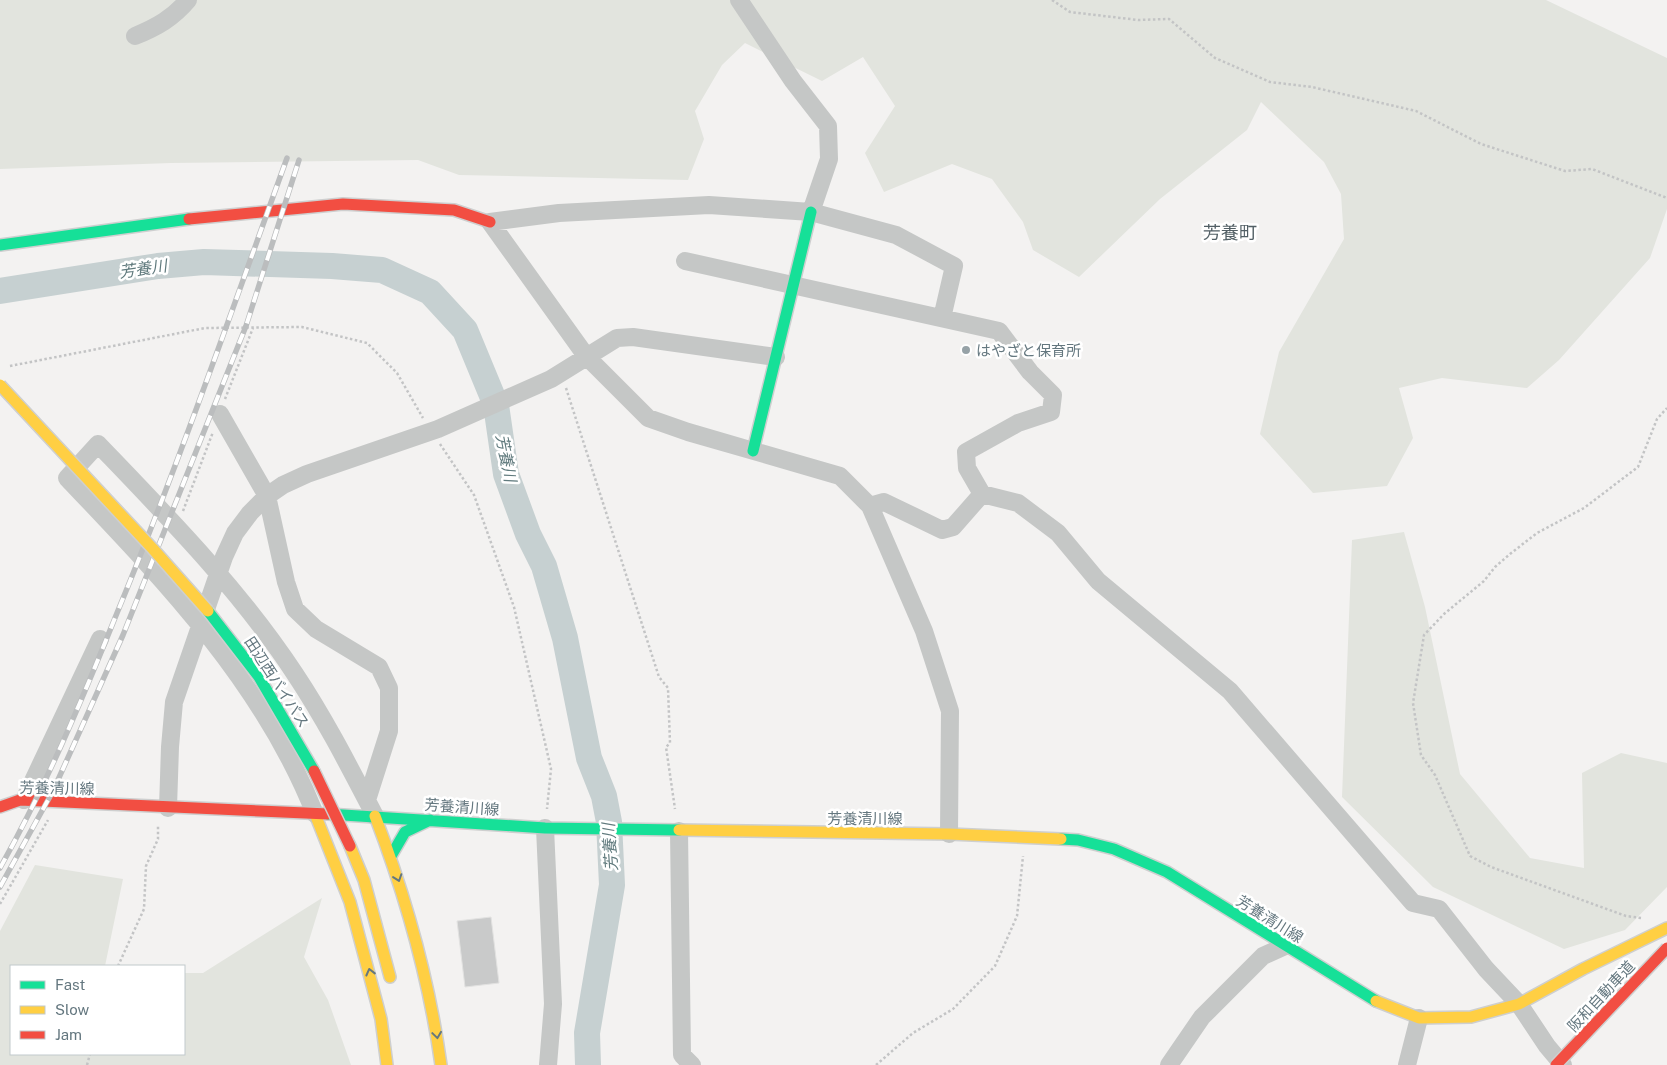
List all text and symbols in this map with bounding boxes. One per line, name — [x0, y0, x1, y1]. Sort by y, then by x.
district label: 芳養町 — [1203, 222, 1257, 243]
water label: 芳養川 — [118, 256, 170, 282]
place label: はやざと保育所 — [976, 342, 1081, 359]
marker: はやざと保育所 — [960, 344, 972, 356]
water label: 芳養川 — [492, 433, 520, 485]
street label: 田辺西バイパス — [241, 633, 313, 731]
street label: 芳養清川線 — [19, 779, 95, 797]
street label: 芳養清川線 — [424, 796, 500, 818]
street label: 芳養清川線 — [827, 810, 903, 827]
water label: 芳養川 — [599, 820, 621, 872]
one-way arrow — [393, 873, 403, 881]
street label: 芳養清川線 — [1234, 892, 1306, 946]
street label: 阪和自動車道 — [1564, 957, 1638, 1035]
legend — [10, 965, 185, 1055]
one-way arrow — [365, 968, 375, 976]
text: Fast — [55, 976, 85, 993]
text: Slow — [55, 1001, 90, 1018]
text: Jam — [55, 1026, 82, 1043]
one-way arrow — [432, 1031, 442, 1039]

